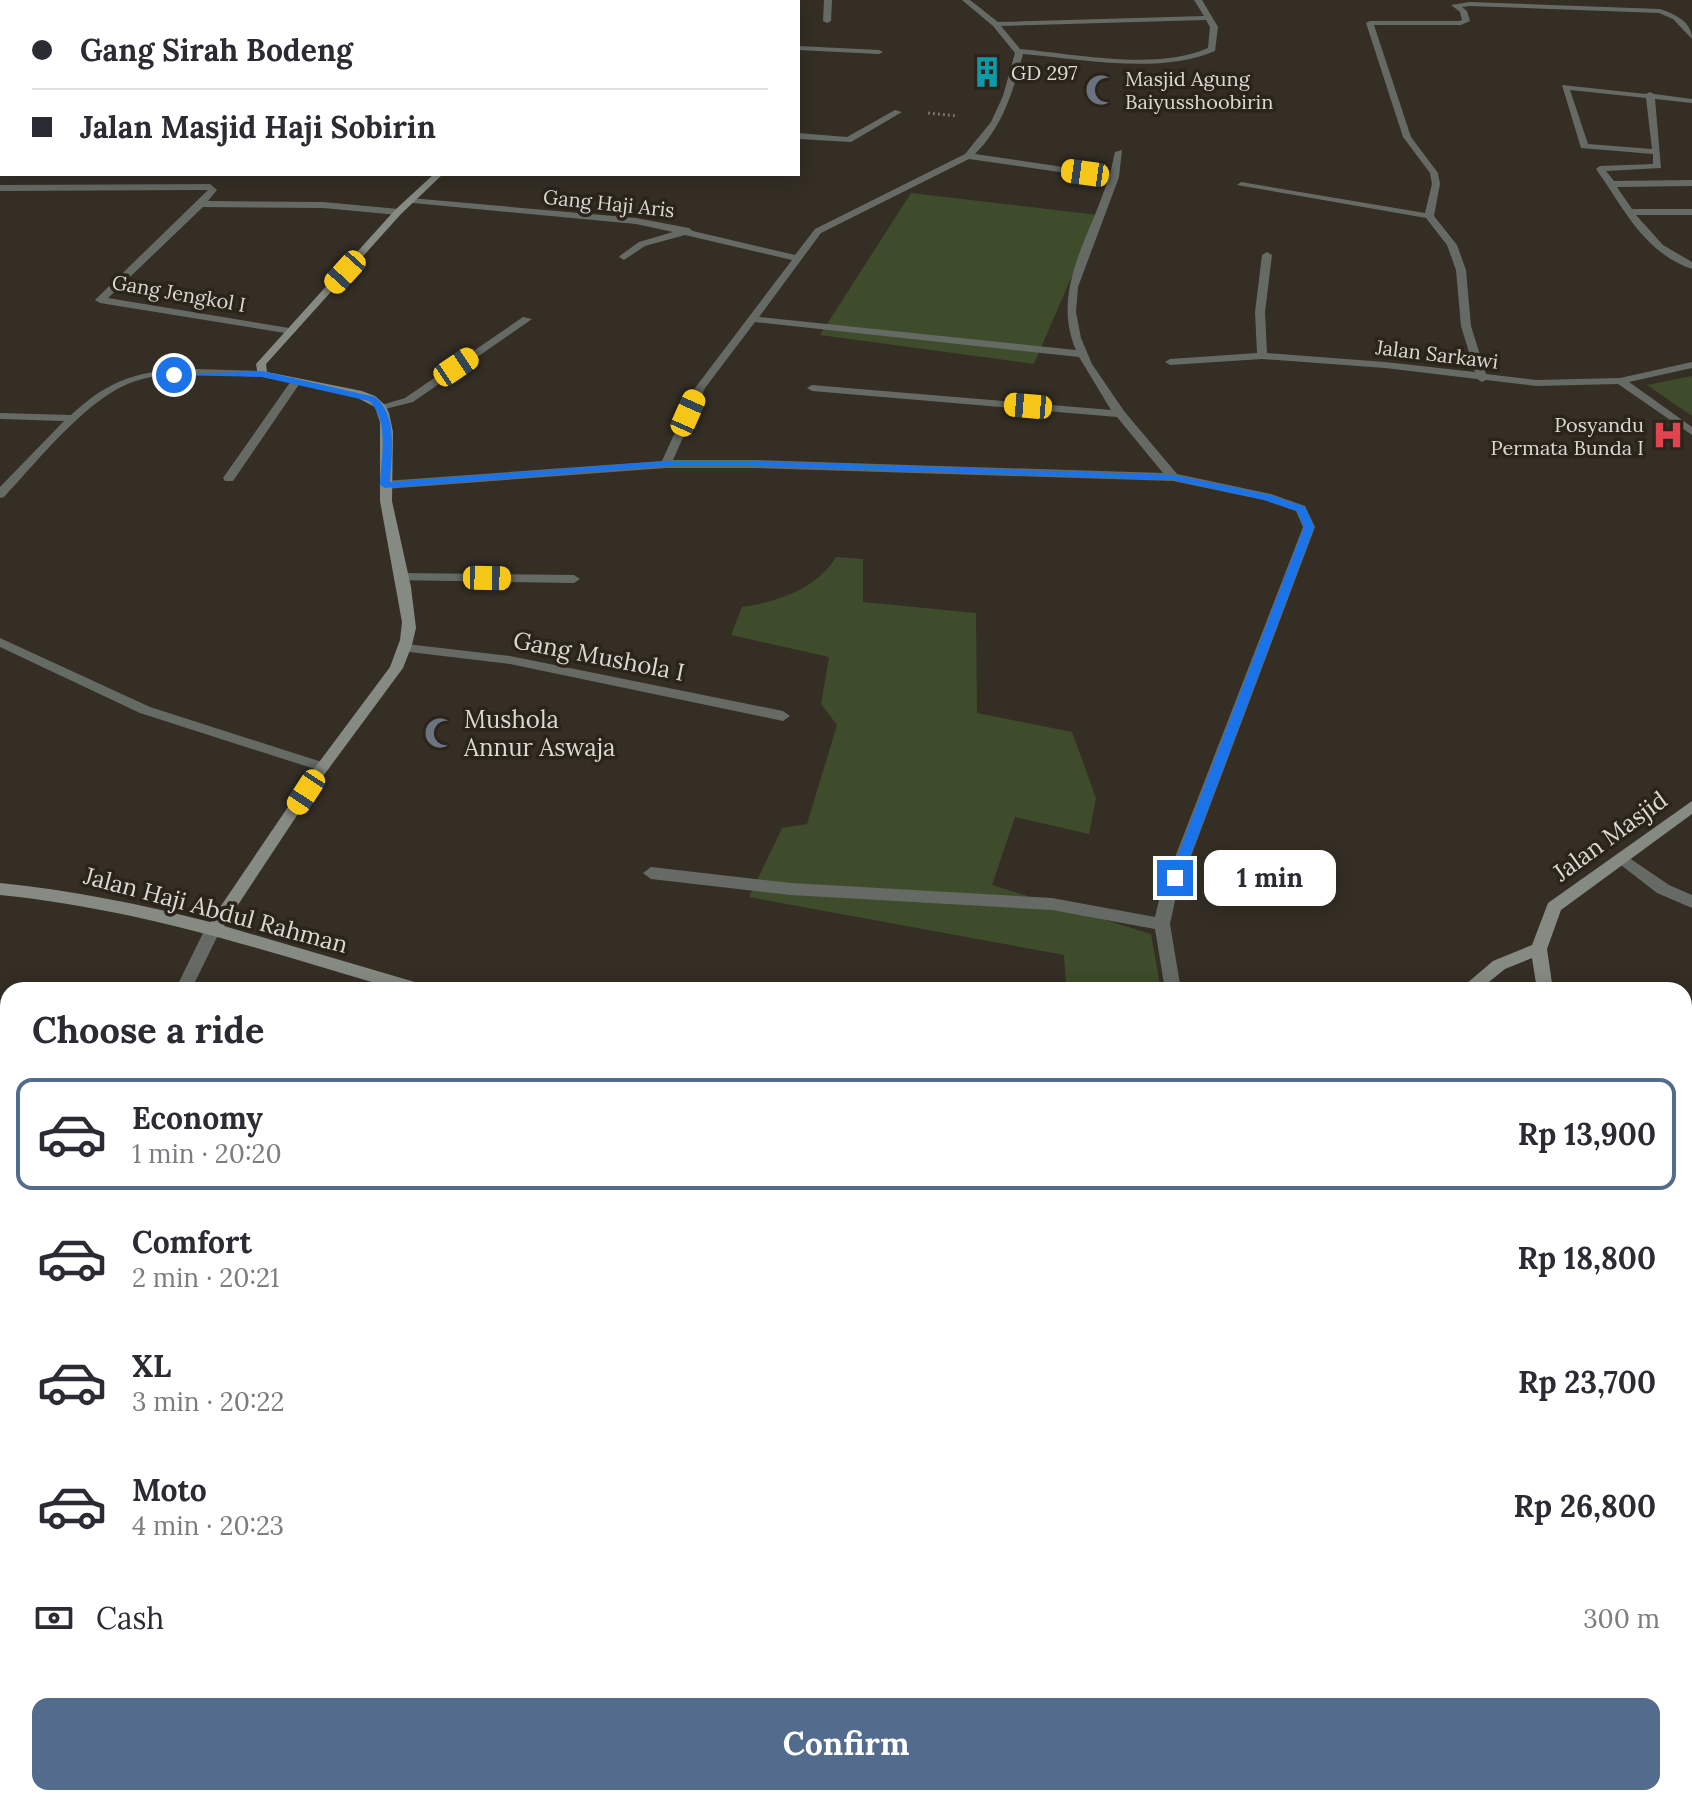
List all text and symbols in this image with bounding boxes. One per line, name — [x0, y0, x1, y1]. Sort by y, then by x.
text: Gang Sirah Bodeng — [80, 31, 353, 69]
building icon: GD 297 — [970, 55, 1004, 89]
place label: GD 297 — [1011, 60, 1077, 85]
place label: Masjid Agung Baiyusshoobirin — [1125, 66, 1273, 114]
mosque icon: Masjid Agung Baiyusshoobirin — [1084, 73, 1118, 107]
text: Jalan Masjid Haji Sobirin — [80, 108, 436, 146]
car — [1060, 158, 1110, 188]
street label: Gang Haji Aris — [542, 184, 676, 222]
car — [320, 246, 370, 298]
street label: Gang Jengkol I — [110, 269, 248, 317]
street label: Jalan Sarkawi — [1373, 334, 1500, 374]
car — [429, 344, 483, 390]
route start — [156, 357, 192, 393]
car — [667, 386, 709, 440]
car — [1003, 392, 1053, 420]
place label: Posyandu Permata Bunda I — [1491, 412, 1644, 460]
hospital icon: Posyandu Permata Bunda I — [1651, 418, 1685, 452]
car — [463, 566, 511, 590]
street label: Gang Mushola I — [511, 624, 687, 688]
place label: Mushola Annur Aswaja — [463, 704, 615, 763]
mosque icon: Mushola Annur Aswaja — [423, 716, 457, 750]
car — [283, 765, 329, 819]
street label: Jalan Masjid — [1546, 784, 1673, 888]
callout: 1 min — [1203, 850, 1335, 906]
street label: Jalan Haji Abdul Rahman — [80, 860, 351, 960]
route end — [1157, 860, 1193, 896]
text: 1 min — [1237, 861, 1303, 894]
text: Choose a ride — [32, 1007, 264, 1053]
icon: car — [36, 1098, 108, 1170]
text: Economy — [132, 1099, 263, 1137]
text: Rp 13,900 — [1518, 1115, 1656, 1153]
text: 1 min · 20:20 — [132, 1137, 282, 1170]
icon: car — [36, 1222, 108, 1294]
text: Comfort — [132, 1223, 252, 1261]
text: Rp 18,800 — [1518, 1239, 1656, 1277]
text: 2 min · 20:21 — [132, 1261, 279, 1294]
icon: car — [36, 1346, 108, 1418]
text: XL — [132, 1347, 171, 1385]
text: Rp 23,700 — [1518, 1363, 1656, 1401]
text: 3 min · 20:22 — [132, 1385, 284, 1418]
icon: car — [36, 1470, 108, 1542]
text: Moto — [132, 1471, 207, 1509]
text: Rp 26,800 — [1514, 1487, 1656, 1525]
text: 4 min · 20:23 — [132, 1509, 284, 1542]
icon: cash — [32, 1596, 76, 1640]
text: Cash — [96, 1599, 164, 1637]
text: 300 m — [1583, 1602, 1660, 1635]
button: Confirm — [32, 1698, 1660, 1790]

